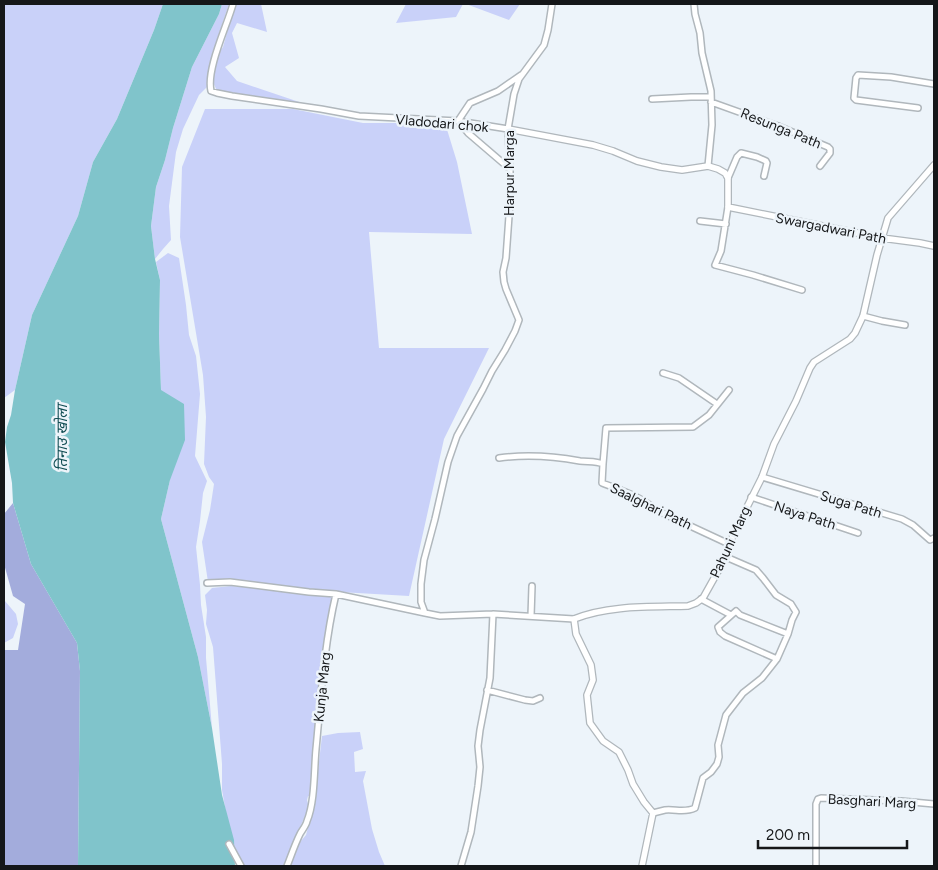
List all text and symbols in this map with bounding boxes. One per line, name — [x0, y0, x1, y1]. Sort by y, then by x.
street label: Resunga Path — [738, 105, 824, 152]
street label: Vladodari chok — [395, 111, 489, 136]
street label: Harpur Marga — [501, 130, 518, 216]
street label: Swargadwari Path — [774, 209, 888, 248]
water label: तिनाउ खोला — [53, 401, 71, 471]
street label: Saalghari Path — [607, 479, 695, 534]
street label: Suga Path — [818, 487, 884, 522]
street label: Naya Path — [772, 498, 838, 533]
street label: Pahuni Marg — [706, 504, 754, 581]
street label: Kunja Marg — [310, 651, 335, 723]
street label: Basghari Marg — [827, 791, 917, 812]
scale bar — [758, 818, 907, 850]
text: 200 m — [766, 826, 810, 844]

